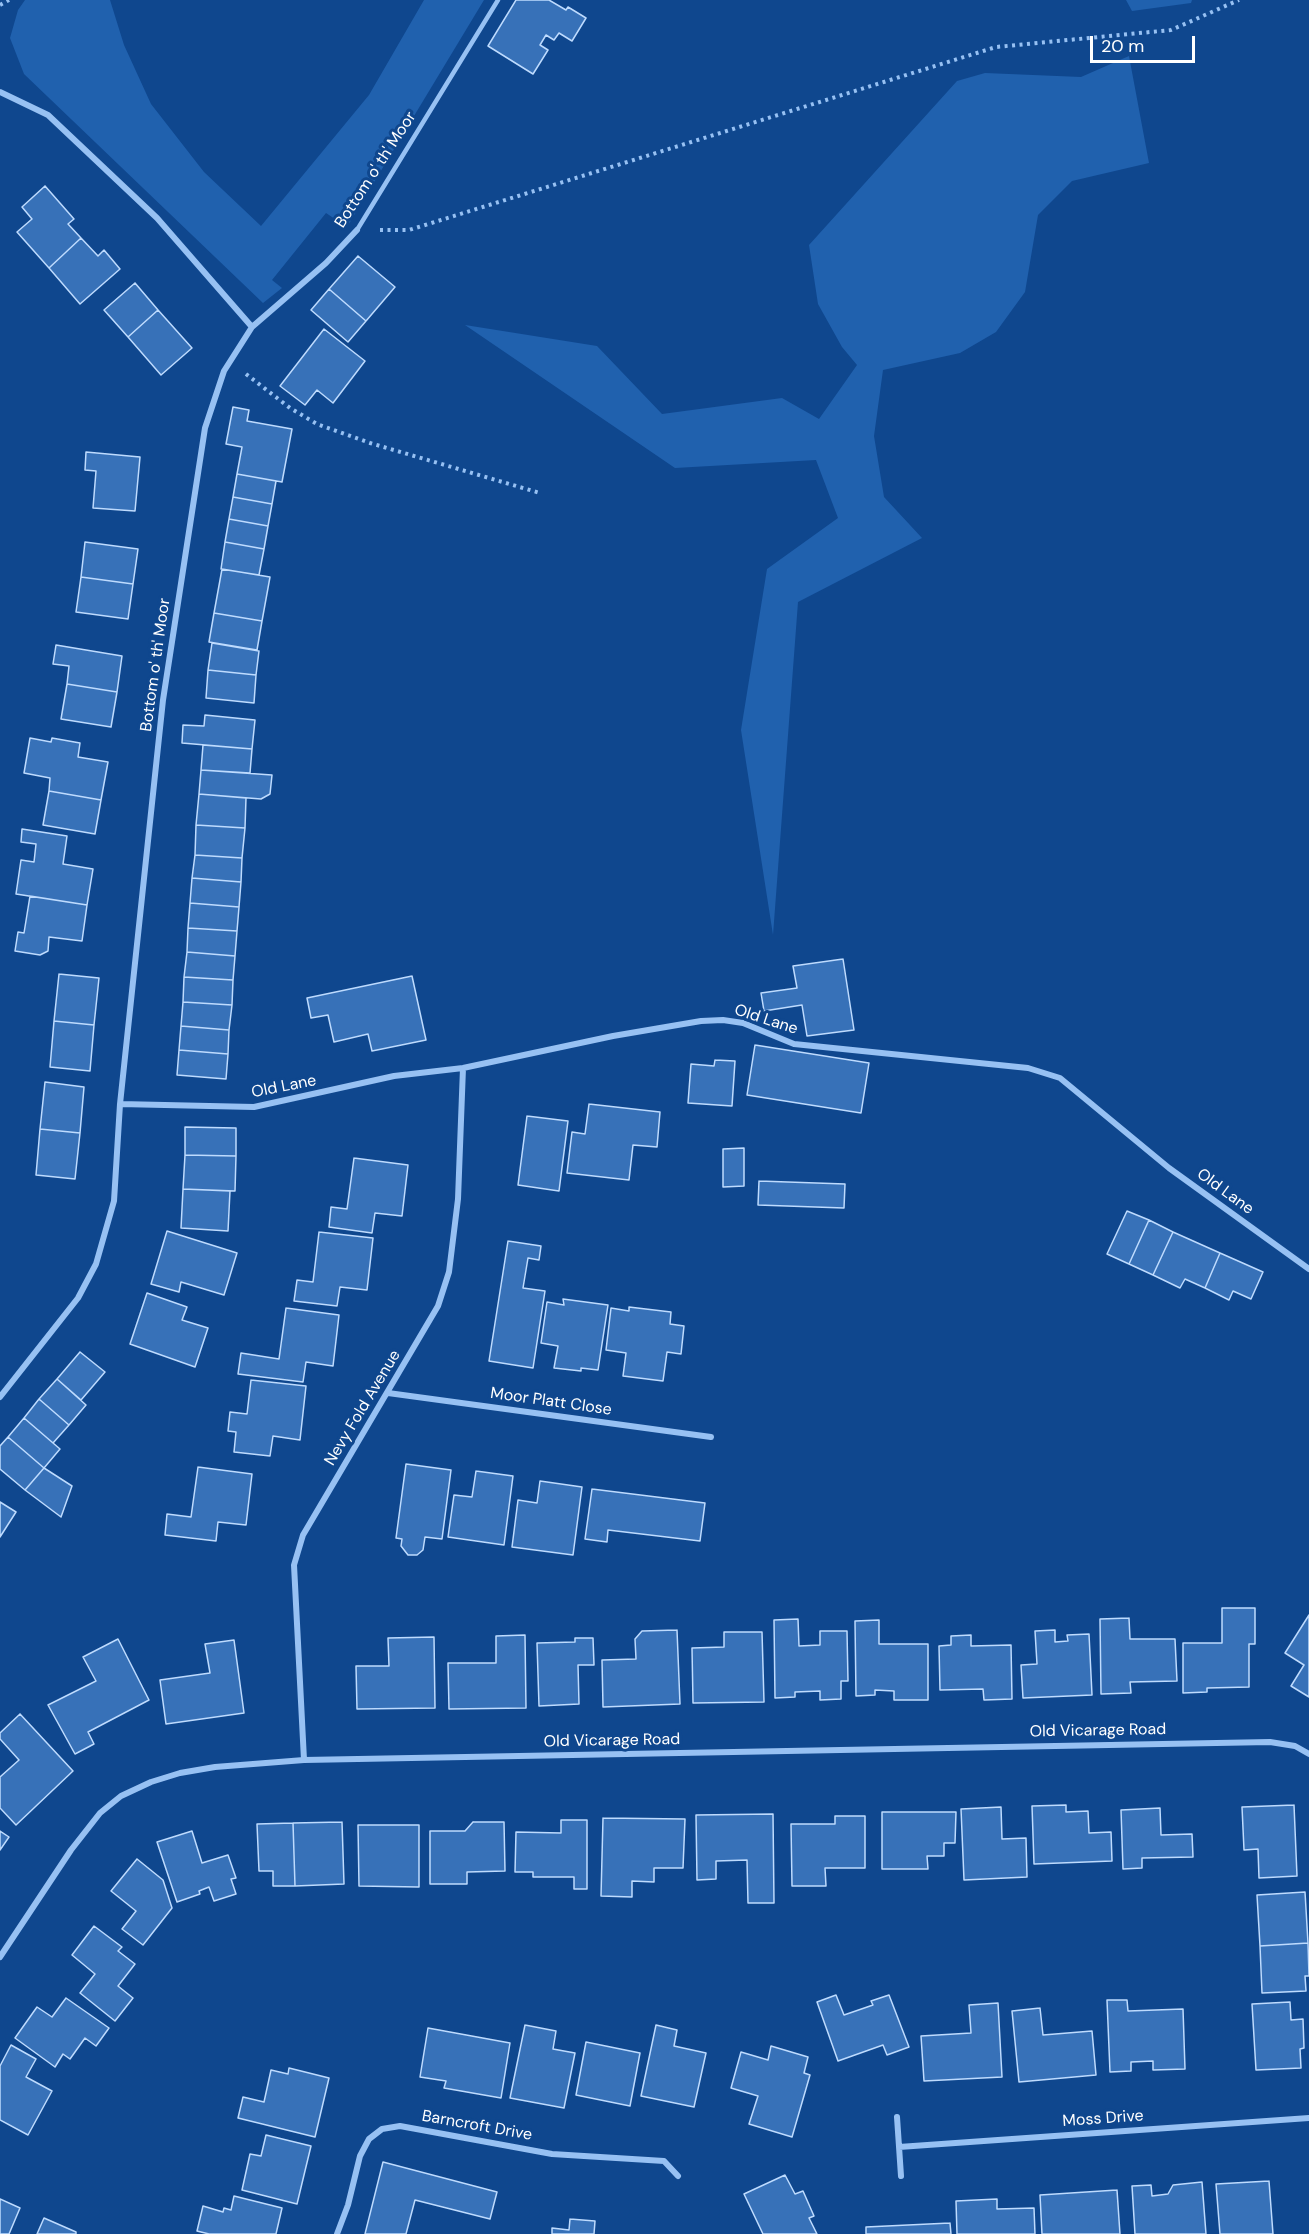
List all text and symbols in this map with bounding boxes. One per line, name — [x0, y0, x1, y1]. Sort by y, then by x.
scale bar — [1093, 24, 1198, 62]
text: 20 m — [1101, 34, 1144, 58]
street label: Bottom o' th' Moor — [331, 108, 421, 232]
street label: Bottom o' th' Moor — [137, 597, 175, 733]
street label: Old Lane — [732, 1001, 800, 1039]
street label: Old Lane — [250, 1071, 318, 1103]
street label: Old Lane — [1193, 1165, 1257, 1219]
street label: Nevy Fold Avenue — [321, 1347, 405, 1469]
street label: Moor Platt Close — [489, 1384, 613, 1420]
street label: Old Vicarage Road — [1030, 1720, 1166, 1742]
street label: Old Vicarage Road — [544, 1730, 680, 1752]
street label: Barncroft Drive — [420, 2107, 534, 2145]
street label: Moss Drive — [1062, 2107, 1144, 2131]

